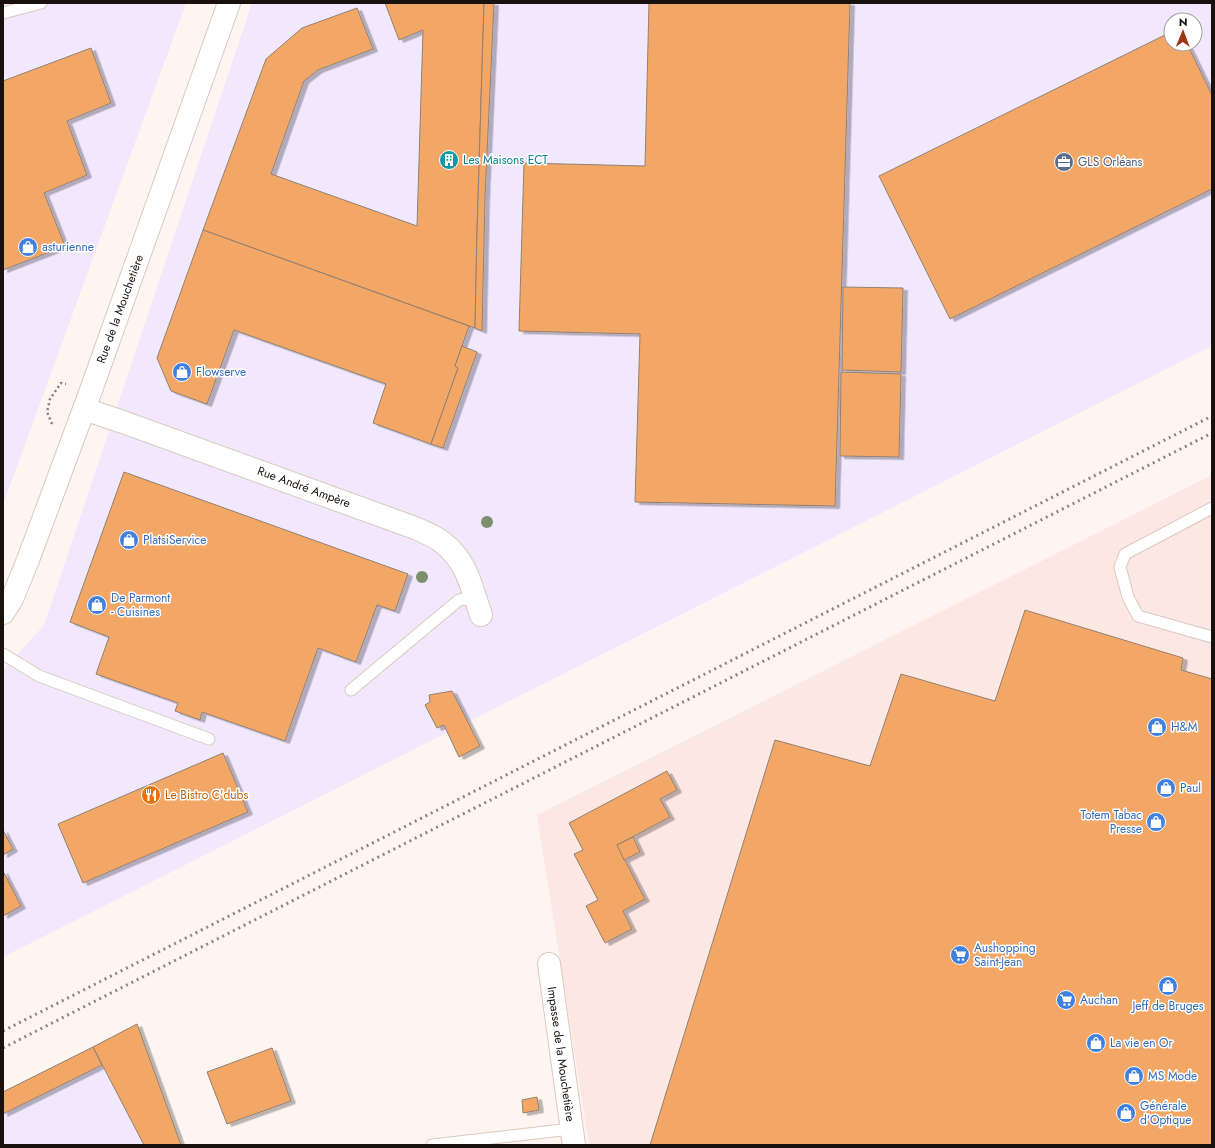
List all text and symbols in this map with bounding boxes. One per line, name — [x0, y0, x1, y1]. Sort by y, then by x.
north arrow — [1163, 12, 1203, 52]
text: N — [1179, 14, 1188, 30]
building icon: Les Maisons ECT — [438, 149, 460, 171]
place label: Les Maisons ECT — [463, 151, 548, 169]
office icon: GLS Orléans — [1053, 151, 1075, 173]
place label: GLS Orléans — [1078, 153, 1142, 171]
shop icon: asturienne — [17, 236, 39, 258]
place label: asturienne — [42, 238, 94, 256]
street label: Rue de la Mouchetière — [92, 252, 148, 366]
shop icon: Flowserve — [171, 361, 193, 383]
place label: Flowserve — [196, 363, 246, 381]
street label: Rue André Ampère — [255, 462, 353, 512]
shop icon: PlatsiService — [118, 529, 140, 551]
place label: PlatsiService — [143, 531, 207, 549]
place label: De Parmont - Cuisines — [111, 589, 170, 621]
shop icon: De Parmont - Cuisines — [86, 594, 108, 616]
shop icon: H&M — [1146, 716, 1168, 738]
place label: H&M — [1171, 718, 1198, 736]
shop icon: Paul — [1155, 777, 1177, 799]
place label: Paul — [1180, 779, 1201, 797]
restaurant icon: Le Bistro C'dubs — [140, 784, 162, 806]
place label: Le Bistro C'dubs — [165, 786, 248, 804]
place label: Totem Tabac Presse — [1081, 806, 1142, 838]
shop icon: Totem Tabac Presse — [1145, 811, 1167, 833]
place label: Aushopping Saint-Jean — [974, 939, 1036, 971]
supermarket icon: Aushopping Saint-Jean — [949, 944, 971, 966]
shop icon: Jeff de Bruges — [1157, 975, 1179, 997]
street label: Impasse de la Mouchetière — [543, 985, 579, 1123]
supermarket icon: Auchan — [1055, 989, 1077, 1011]
place label: Auchan — [1080, 991, 1118, 1009]
place label: Jeff de Bruges — [1130, 997, 1204, 1015]
shop icon: La vie en Or — [1085, 1032, 1107, 1054]
place label: La vie en Or — [1110, 1034, 1174, 1052]
shop icon: MS Mode — [1123, 1065, 1145, 1087]
place label: MS Mode — [1148, 1067, 1197, 1085]
place label: Générale d'Optique — [1140, 1097, 1192, 1129]
shop icon: Générale d'Optique — [1115, 1102, 1137, 1124]

